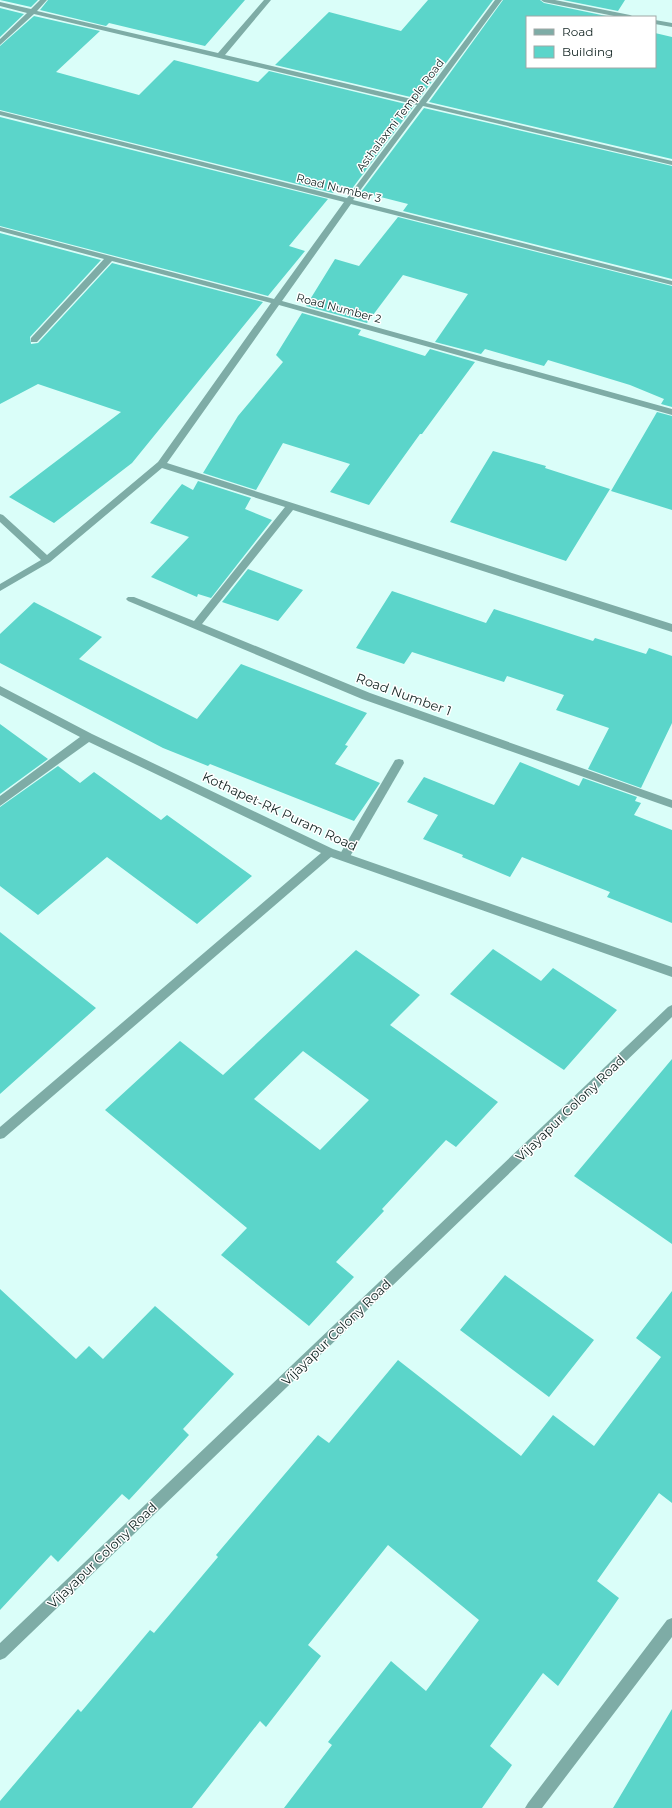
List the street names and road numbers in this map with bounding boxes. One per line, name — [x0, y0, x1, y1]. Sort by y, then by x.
street label: Asthalaxmi Temple Road — [353, 56, 447, 174]
street label: Road Number 3 — [295, 171, 383, 205]
street label: Road Number 2 — [295, 290, 383, 326]
street label: Road Number 1 — [354, 669, 454, 719]
street label: Kothapet-RK Puram Road — [200, 768, 360, 854]
street label: Vijayapur Colony Road — [512, 1052, 628, 1164]
street label: Vijayapur Colony Road — [278, 1276, 394, 1388]
street label: Vijayapur Colony Road — [44, 1499, 160, 1611]

